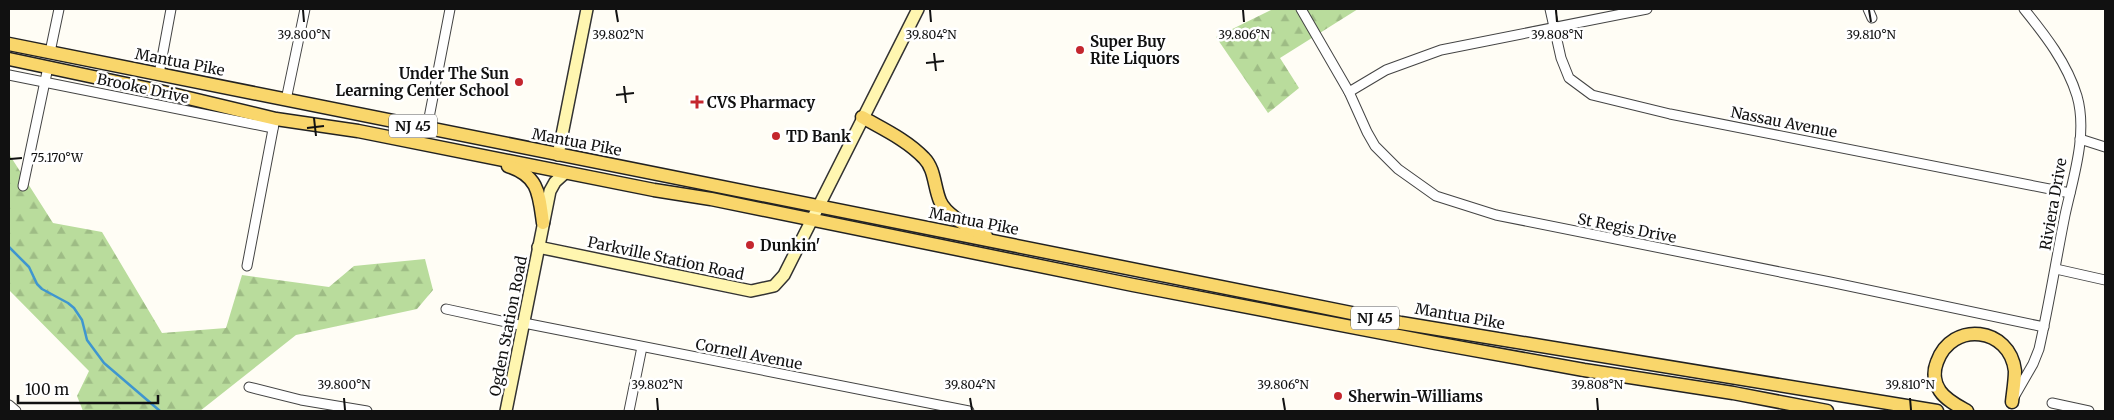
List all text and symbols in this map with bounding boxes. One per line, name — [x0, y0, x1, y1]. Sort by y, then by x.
text: 39.800°N — [278, 27, 331, 42]
text: 39.802°N — [592, 27, 645, 42]
text: 39.804°N — [906, 27, 957, 42]
text: 39.806°N — [1218, 27, 1270, 42]
text: 39.808°N — [1531, 27, 1584, 42]
text: 39.810°N — [1846, 27, 1897, 42]
place label: Super Buy Rite Liquors — [1090, 32, 1180, 68]
street label: Mantua Pike — [134, 44, 227, 80]
marker: Super Buy Rite Liquors — [1074, 44, 1086, 56]
place label: Under The Sun Learning Center School — [336, 64, 509, 100]
street label: Brooke Drive — [95, 69, 191, 107]
marker: Under The Sun Learning Center School — [513, 76, 525, 88]
place label: CVS Pharmacy — [707, 93, 815, 112]
marker: CVS Pharmacy — [691, 96, 703, 108]
street label: Nassau Avenue — [1729, 102, 1839, 142]
road number: NJ 45 — [389, 114, 437, 138]
street label: Mantua Pike — [531, 124, 624, 160]
place label: TD Bank — [786, 127, 851, 146]
marker: TD Bank — [770, 130, 782, 142]
text: 75.170°W — [31, 150, 84, 165]
street label: Riviera Drive — [2036, 156, 2070, 252]
street label: Mantua Pike — [928, 203, 1021, 239]
street label: St Regis Drive — [1576, 209, 1678, 247]
street label: Parkville Station Road — [586, 232, 746, 284]
place label: Dunkin' — [760, 236, 820, 255]
marker: Dunkin' — [744, 239, 756, 251]
street label: Ogden Station Road — [485, 254, 531, 398]
street label: Mantua Pike — [1414, 299, 1507, 333]
road number: NJ 45 — [1351, 306, 1399, 330]
street label: Cornell Avenue — [694, 334, 804, 374]
scale bar — [18, 372, 158, 404]
text: 39.800°N — [318, 377, 371, 392]
text: 39.802°N — [631, 377, 684, 392]
text: 39.804°N — [945, 377, 996, 392]
text: 39.806°N — [1257, 377, 1309, 392]
text: 39.808°N — [1571, 377, 1624, 392]
text: 39.810°N — [1885, 377, 1936, 392]
text: 100 m — [25, 380, 69, 399]
place label: Sherwin-Williams — [1348, 387, 1483, 406]
marker: Sherwin-Williams — [1332, 390, 1344, 402]

